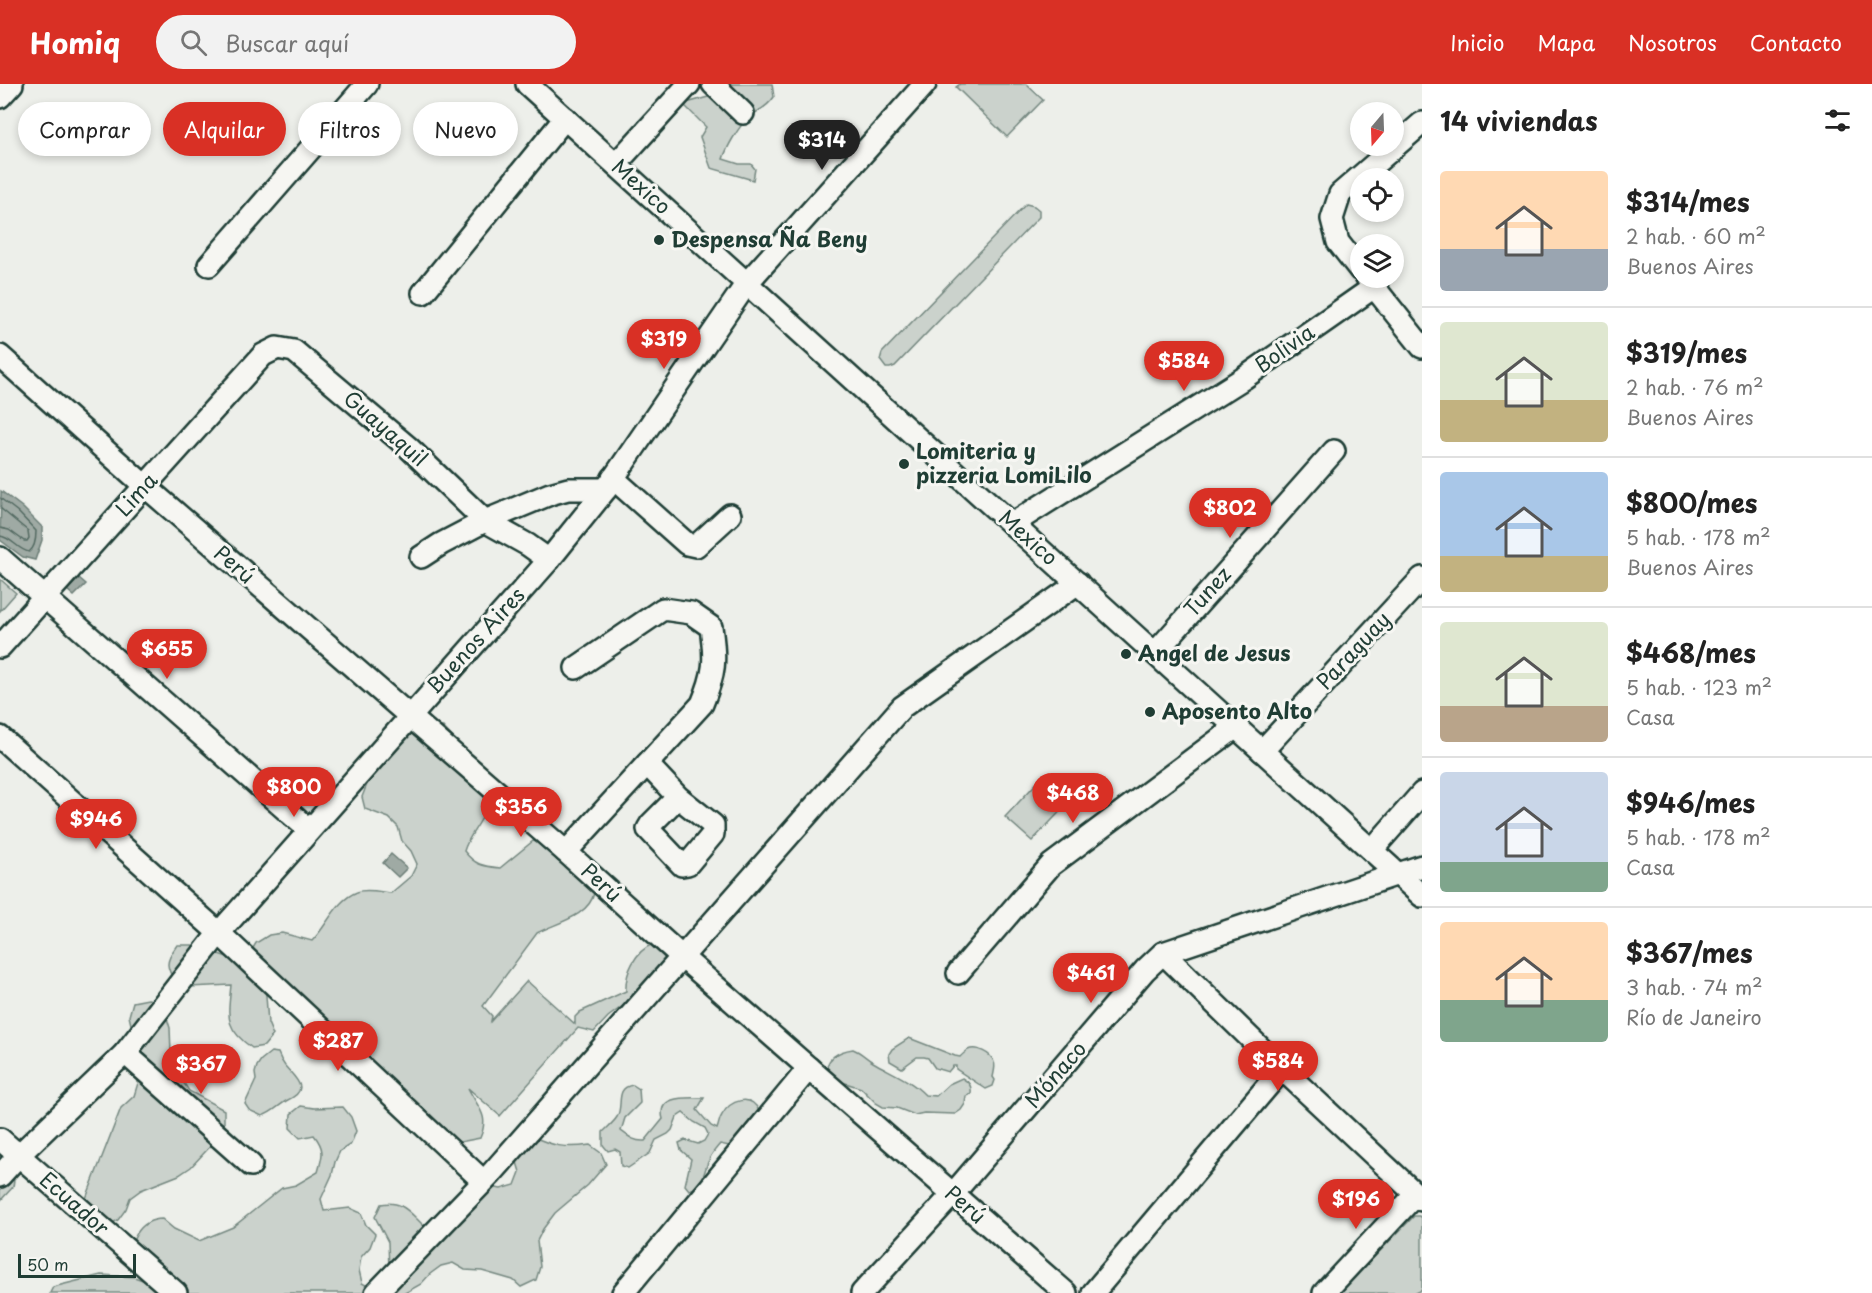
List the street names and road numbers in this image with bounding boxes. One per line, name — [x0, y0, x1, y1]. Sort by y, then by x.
street label: Mexico — [606, 150, 679, 221]
street label: Bolivia — [1247, 315, 1321, 380]
street label: Guayaquil — [337, 382, 435, 473]
street label: Lima — [107, 464, 165, 523]
street label: Mexico — [993, 501, 1066, 572]
street label: Perú — [208, 537, 263, 590]
street label: Tunez — [1175, 558, 1238, 623]
street label: Buenos Aires — [418, 579, 531, 700]
street label: Paraguay — [1308, 603, 1397, 696]
street label: Perú — [575, 854, 630, 909]
street label: Mónaco — [1016, 1033, 1093, 1114]
street label: Ecuador — [33, 1163, 118, 1242]
street label: Perú — [939, 1177, 994, 1230]

